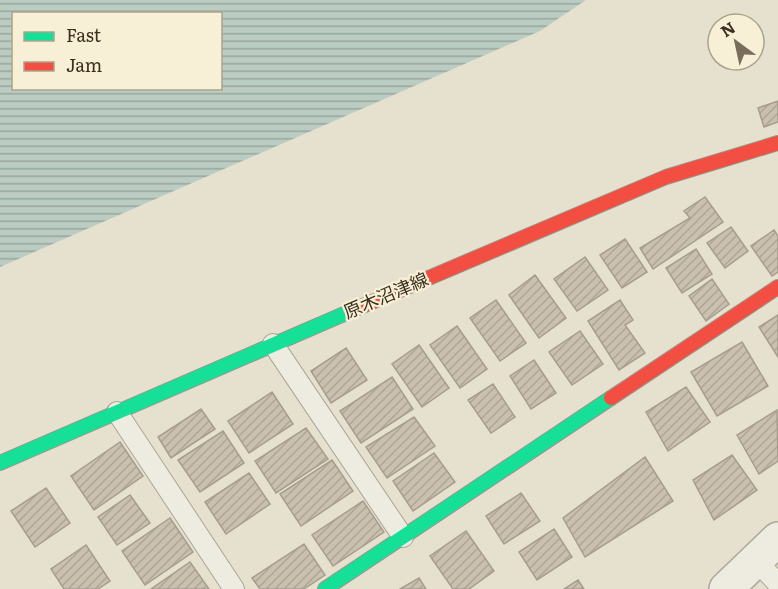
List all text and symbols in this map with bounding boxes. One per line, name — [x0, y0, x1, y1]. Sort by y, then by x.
legend — [12, 12, 222, 90]
north arrow — [706, 12, 766, 72]
text: N — [715, 15, 739, 42]
text: Fast — [66, 21, 102, 48]
text: Jam — [66, 51, 102, 78]
street label: 原木沼津線 — [339, 265, 432, 325]

